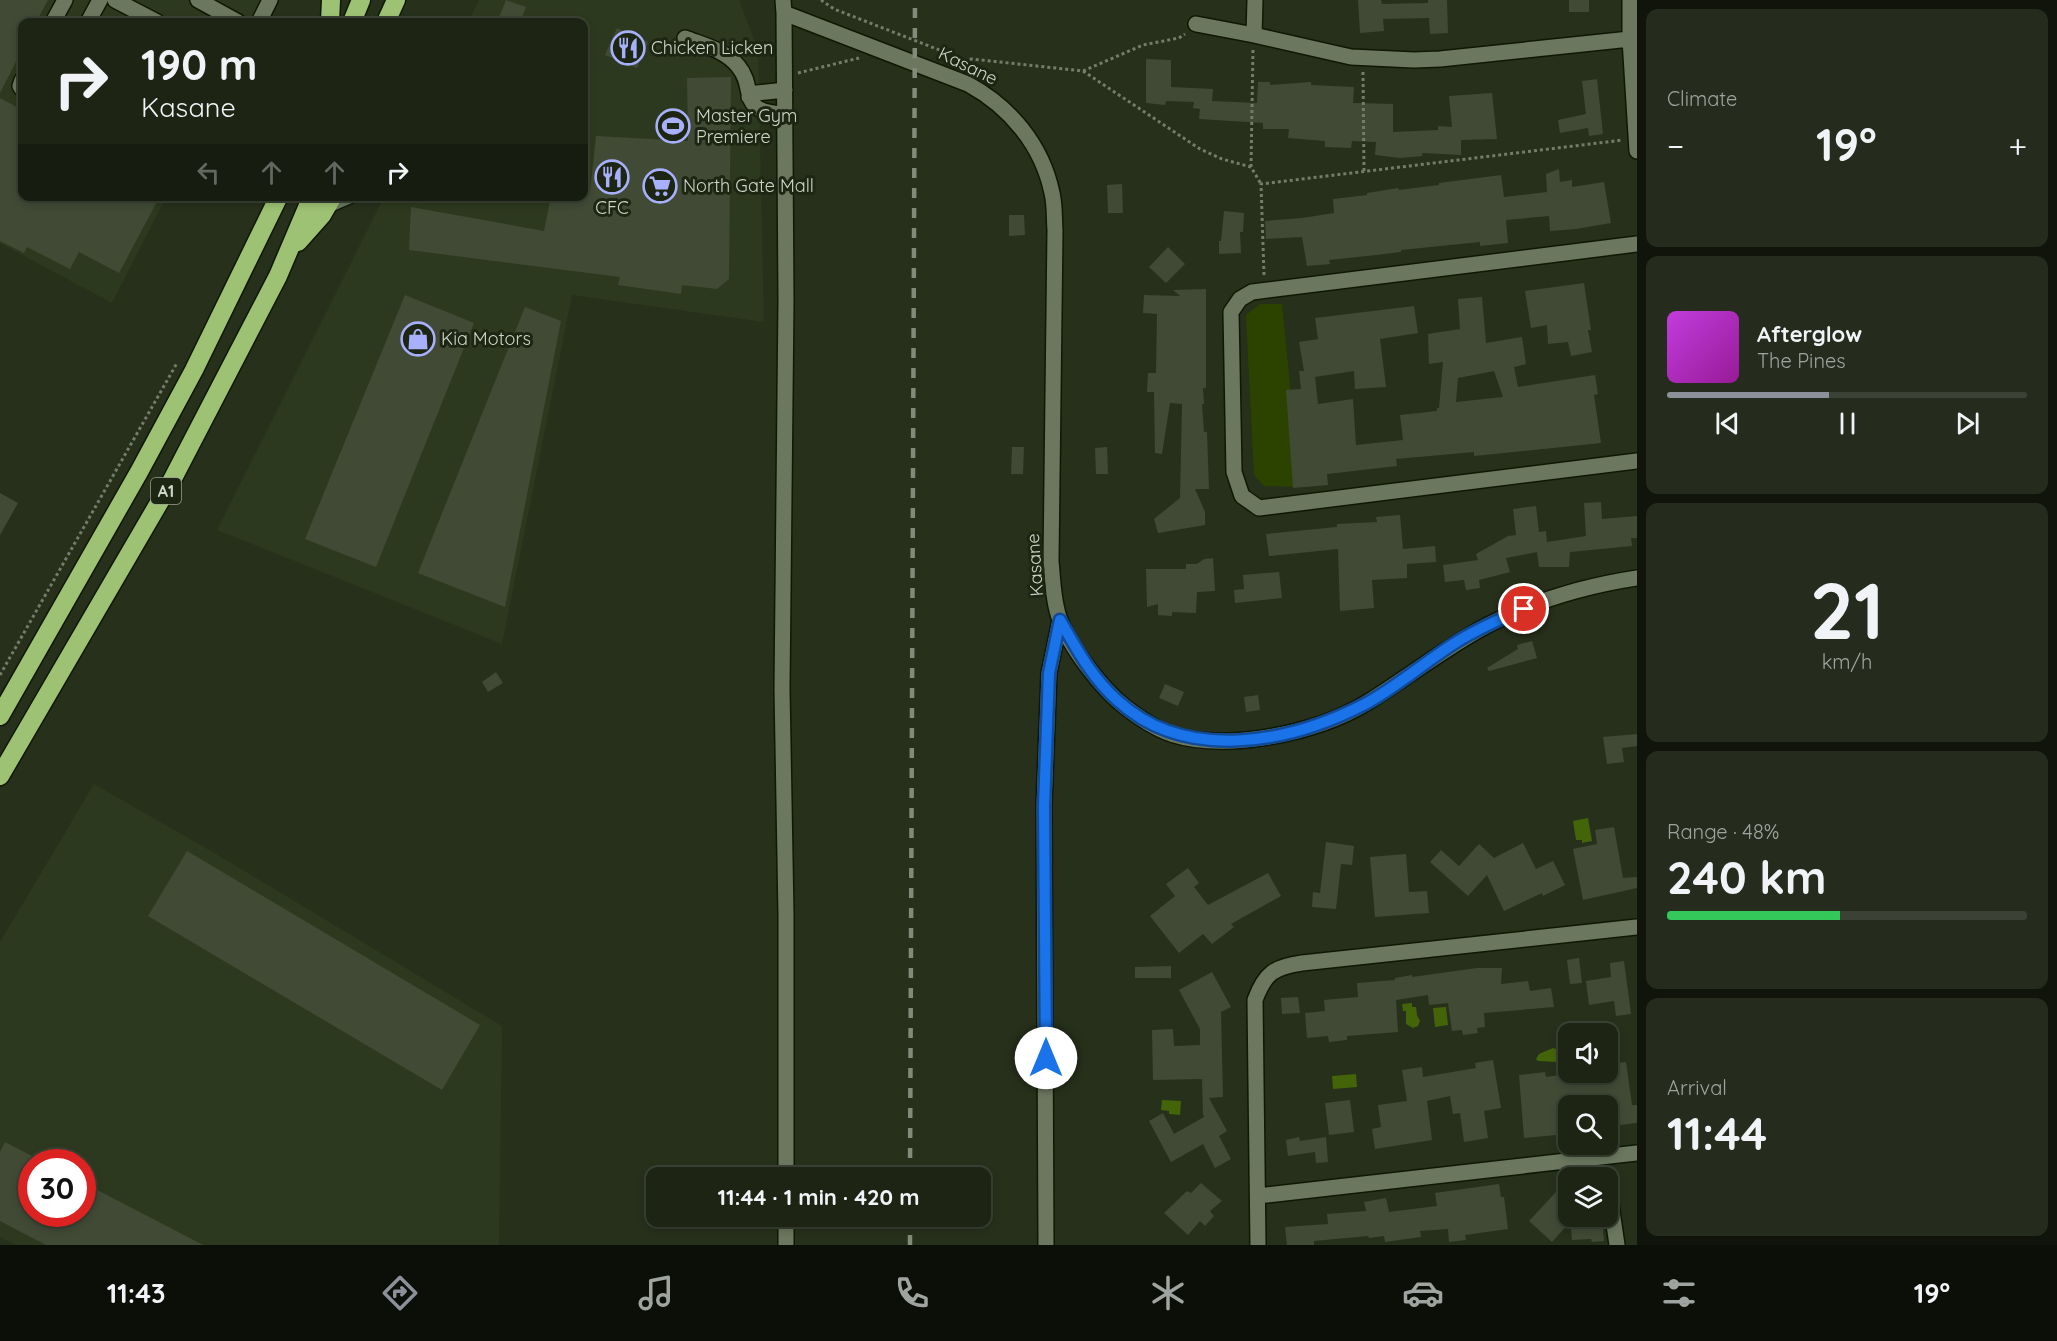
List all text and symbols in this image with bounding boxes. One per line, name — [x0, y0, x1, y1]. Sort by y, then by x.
restaurant icon: Chicken Licken — [610, 30, 646, 66]
place label: Chicken Licken — [651, 36, 773, 59]
text: 190 m — [141, 38, 257, 91]
street label: Kasane — [935, 41, 1002, 90]
icon: right — [42, 42, 120, 120]
text: Climate — [1667, 86, 1737, 111]
text: Kasane — [141, 90, 236, 124]
place label: Master Gym Premiere — [696, 104, 797, 148]
sports icon: Master Gym Premiere — [655, 108, 691, 144]
text: 19° — [1816, 116, 1877, 172]
text: − — [1667, 125, 1684, 166]
text: + — [2008, 125, 2027, 166]
icon: left — [192, 156, 225, 189]
icon: ahead — [255, 156, 288, 189]
icon: ahead — [318, 156, 351, 189]
icon: right — [381, 156, 414, 189]
restaurant icon: CFC — [594, 159, 630, 195]
supermarket icon: North Gate Mall — [642, 168, 678, 204]
place label: North Gate Mall — [683, 174, 814, 197]
place label: CFC — [595, 196, 629, 219]
text: Afterglow — [1757, 320, 1862, 348]
shop icon: Kia Motors — [400, 321, 436, 357]
place label: Kia Motors — [441, 327, 531, 350]
text: The Pines — [1757, 348, 1846, 373]
icon: previous — [1711, 407, 1744, 440]
icon: pause — [1831, 407, 1864, 440]
icon: next — [1951, 407, 1984, 440]
road number: A1 — [151, 478, 181, 504]
street label: Kasane — [1021, 533, 1048, 597]
text: 21 — [1810, 561, 1884, 659]
pin — [1498, 583, 1549, 634]
icon: arrive — [1507, 592, 1540, 625]
text: km/h — [1822, 649, 1872, 674]
text: Range · 48% — [1667, 819, 1779, 844]
text: 240 km — [1667, 849, 1826, 905]
map controls — [1558, 1023, 1618, 1227]
button: sound — [1558, 1023, 1618, 1083]
position arrow — [1014, 1026, 1078, 1090]
text: Arrival — [1667, 1075, 1727, 1100]
button: search — [1558, 1095, 1618, 1155]
text: 11:44 — [1667, 1105, 1767, 1161]
speed limit sign: 30 — [18, 1149, 96, 1227]
button: layers — [1558, 1167, 1618, 1227]
text: 11:44 · 1 min · 420 m — [717, 1183, 920, 1211]
icon: directions — [379, 1272, 421, 1314]
icon: music — [635, 1272, 677, 1314]
icon: phone — [891, 1272, 933, 1314]
icon: climate — [1147, 1272, 1189, 1314]
icon: car — [1402, 1272, 1444, 1314]
icon: filters — [1658, 1272, 1700, 1314]
text: 11:43 — [107, 1276, 166, 1310]
text: 19° — [1914, 1276, 1950, 1310]

